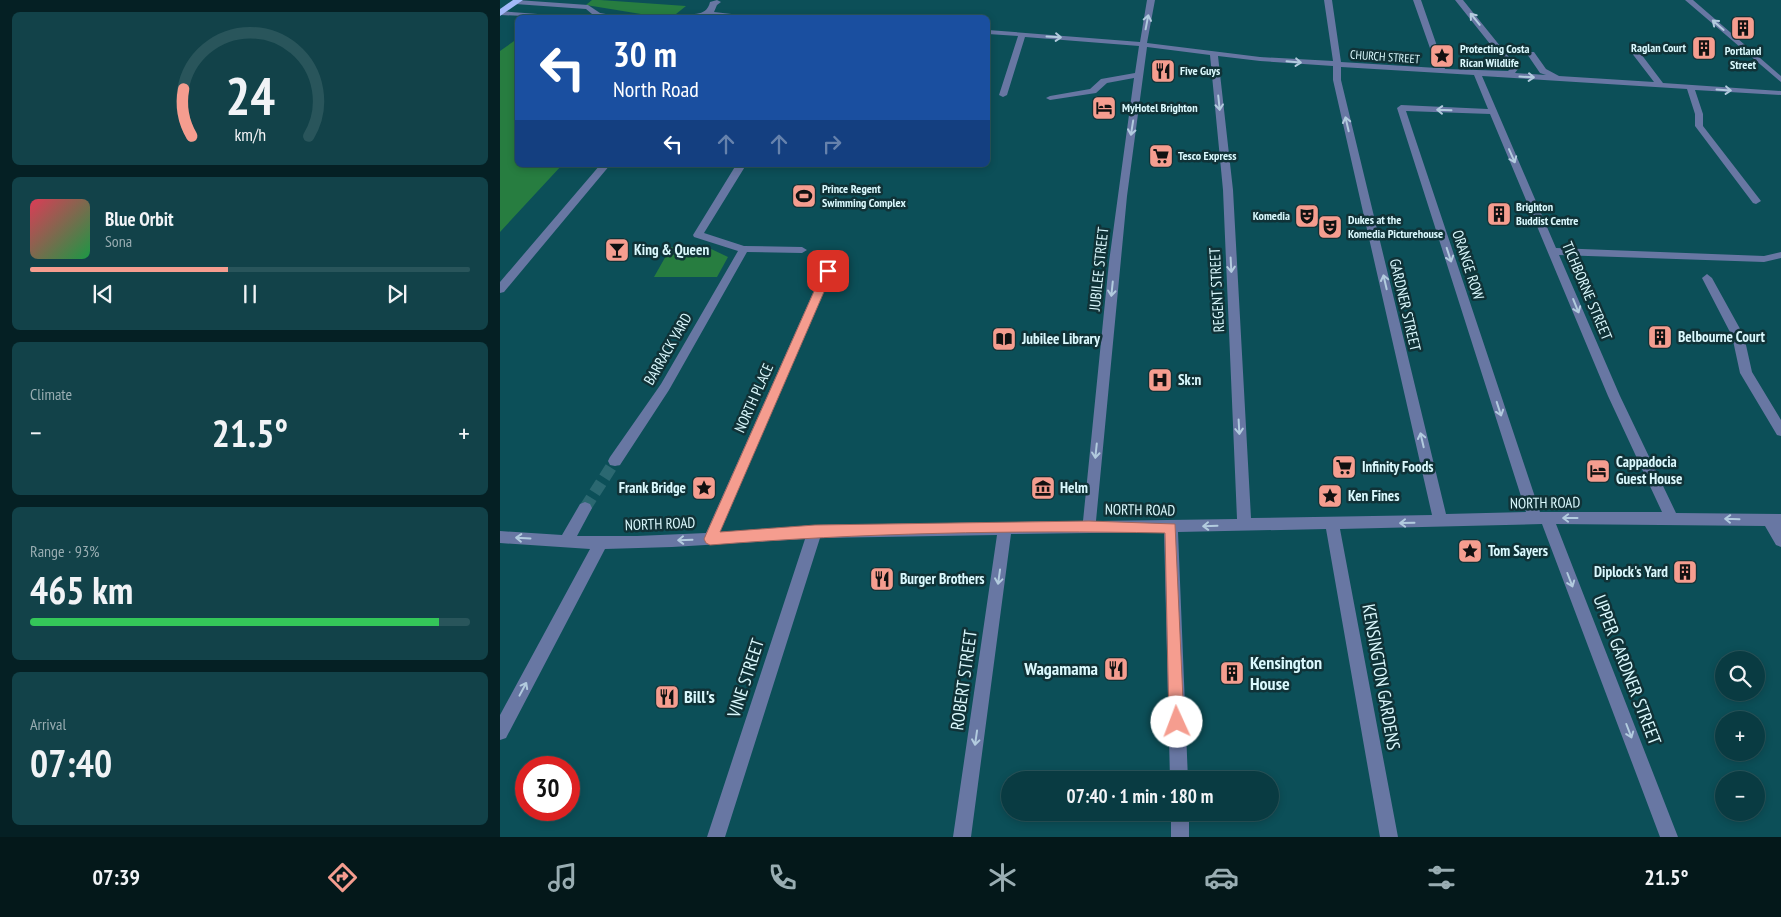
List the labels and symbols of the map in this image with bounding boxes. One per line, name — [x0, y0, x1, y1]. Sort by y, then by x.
one-way arrow — [1469, 13, 1480, 26]
one-way arrow — [1143, 15, 1153, 31]
building icon: Portland Street — [1730, 15, 1756, 41]
one-way arrow — [1712, 20, 1725, 31]
one-way arrow — [1045, 33, 1061, 42]
building icon: Raglan Court — [1691, 35, 1717, 61]
place label: Raglan Court — [1631, 40, 1686, 55]
place label: Protecting Costa Rican Wildlife — [1460, 41, 1530, 70]
place icon: Protecting Costa Rican Wildlife — [1429, 43, 1455, 69]
place label: Portland Street — [1725, 43, 1761, 72]
street label: CHURCH STREET — [1350, 47, 1421, 66]
one-way arrow — [1285, 57, 1301, 67]
restaurant icon: Five Guys — [1150, 58, 1176, 84]
place label: Five Guys — [1180, 63, 1220, 78]
one-way arrow — [1518, 73, 1534, 82]
one-way arrow — [1715, 85, 1731, 94]
hotel icon: MyHotel Brighton — [1091, 95, 1117, 121]
one-way arrow — [1214, 95, 1223, 111]
place label: MyHotel Brighton — [1122, 100, 1198, 115]
one-way arrow — [1436, 105, 1452, 114]
one-way arrow — [1342, 117, 1351, 133]
one-way arrow — [1126, 119, 1136, 135]
supermarket icon: Tesco Express — [1148, 143, 1174, 169]
place label: Tesco Express — [1178, 148, 1236, 163]
one-way arrow — [1508, 148, 1518, 163]
place label: Prince Regent Swimming Complex — [822, 181, 906, 210]
sports icon: Prince Regent Swimming Complex — [791, 183, 817, 209]
place label: Brighton Buddist Centre — [1516, 199, 1578, 228]
building icon: Brighton Buddist Centre — [1486, 201, 1512, 227]
theatre icon: Komedia — [1294, 203, 1320, 229]
place label: Komedia — [1253, 208, 1290, 223]
place label: Dukes at the Komedia Picturehouse — [1348, 212, 1443, 241]
theatre icon: Dukes at the Komedia Picturehouse — [1317, 214, 1343, 240]
street label: JUBILEE STREET — [1085, 226, 1112, 313]
street label: ORANGE ROW — [1448, 228, 1489, 302]
bar icon: King & Queen — [604, 237, 630, 263]
street label: TICHBORNE STREET — [1558, 239, 1617, 343]
place label: King & Queen — [634, 240, 709, 259]
one-way arrow — [1444, 246, 1454, 262]
street label: REGENT STREET — [1205, 247, 1228, 333]
pin — [807, 250, 849, 292]
one-way arrow — [1227, 257, 1236, 273]
street label: GARDNER STREET — [1386, 257, 1425, 353]
one-way arrow — [1380, 275, 1389, 291]
one-way arrow — [1108, 281, 1117, 297]
one-way arrow — [1573, 298, 1582, 313]
street label: BARRACK YARD — [639, 309, 696, 388]
building icon: Belbourne Court — [1647, 324, 1673, 350]
library icon: Jubilee Library — [991, 326, 1017, 352]
place label: Belbourne Court — [1678, 327, 1765, 346]
place label: Jubilee Library — [1021, 329, 1101, 348]
street label: NORTH PLACE — [730, 360, 777, 435]
hospital icon: Sk:n — [1147, 367, 1173, 393]
place label: Sk:n — [1178, 370, 1202, 389]
one-way arrow — [1495, 401, 1504, 416]
one-way arrow — [1235, 419, 1244, 435]
one-way arrow — [1417, 433, 1426, 449]
one-way arrow — [1091, 443, 1101, 459]
place label: Cappadocia Guest House — [1616, 452, 1682, 488]
supermarket icon: Infinity Foods — [1331, 454, 1357, 480]
place label: Infinity Foods — [1362, 457, 1434, 476]
hotel icon: Cappadocia Guest House — [1585, 458, 1611, 484]
place icon: Frank Bridge — [691, 475, 717, 501]
museum icon: Helm — [1030, 475, 1056, 501]
place label: Frank Bridge — [619, 478, 686, 497]
place label: Helm — [1060, 478, 1088, 497]
place icon: Ken Fines — [1317, 483, 1343, 509]
place label: Ken Fines — [1348, 486, 1399, 505]
street label: NORTH ROAD — [1510, 492, 1580, 513]
street label: NORTH ROAD — [1105, 499, 1175, 520]
street label: NORTH ROAD — [624, 513, 696, 534]
one-way arrow — [1562, 513, 1578, 523]
one-way arrow — [1725, 514, 1741, 524]
one-way arrow — [1400, 518, 1416, 528]
one-way arrow — [1202, 521, 1218, 531]
one-way arrow — [515, 534, 531, 543]
one-way arrow — [677, 535, 693, 544]
place icon: Tom Sayers — [1457, 538, 1483, 564]
place label: Tom Sayers — [1488, 541, 1548, 560]
building icon: Diplock's Yard — [1672, 559, 1698, 585]
place label: Diplock's Yard — [1594, 562, 1668, 581]
restaurant icon: Burger Brothers — [869, 566, 895, 592]
one-way arrow — [993, 568, 1003, 584]
place label: Burger Brothers — [900, 569, 985, 588]
one-way arrow — [1566, 572, 1576, 587]
street label: UPPER GARDNER STREET — [1588, 591, 1667, 748]
street label: KENSINGTON GARDENS — [1357, 602, 1406, 752]
street label: ROBERT STREET — [945, 628, 982, 732]
street label: VINE STREET — [722, 635, 769, 721]
place label: Kensington House — [1250, 651, 1322, 695]
restaurant icon: Wagamama — [1103, 656, 1129, 682]
place label: Wagamama — [1023, 657, 1098, 680]
building icon: Kensington House — [1219, 660, 1245, 686]
one-way arrow — [518, 681, 528, 696]
restaurant icon: Bill's — [654, 684, 680, 710]
place label: Bill's — [684, 685, 715, 708]
position arrow — [1150, 695, 1202, 747]
one-way arrow — [1625, 724, 1634, 739]
one-way arrow — [971, 729, 981, 745]
speed limit sign: 30 — [515, 756, 580, 821]

